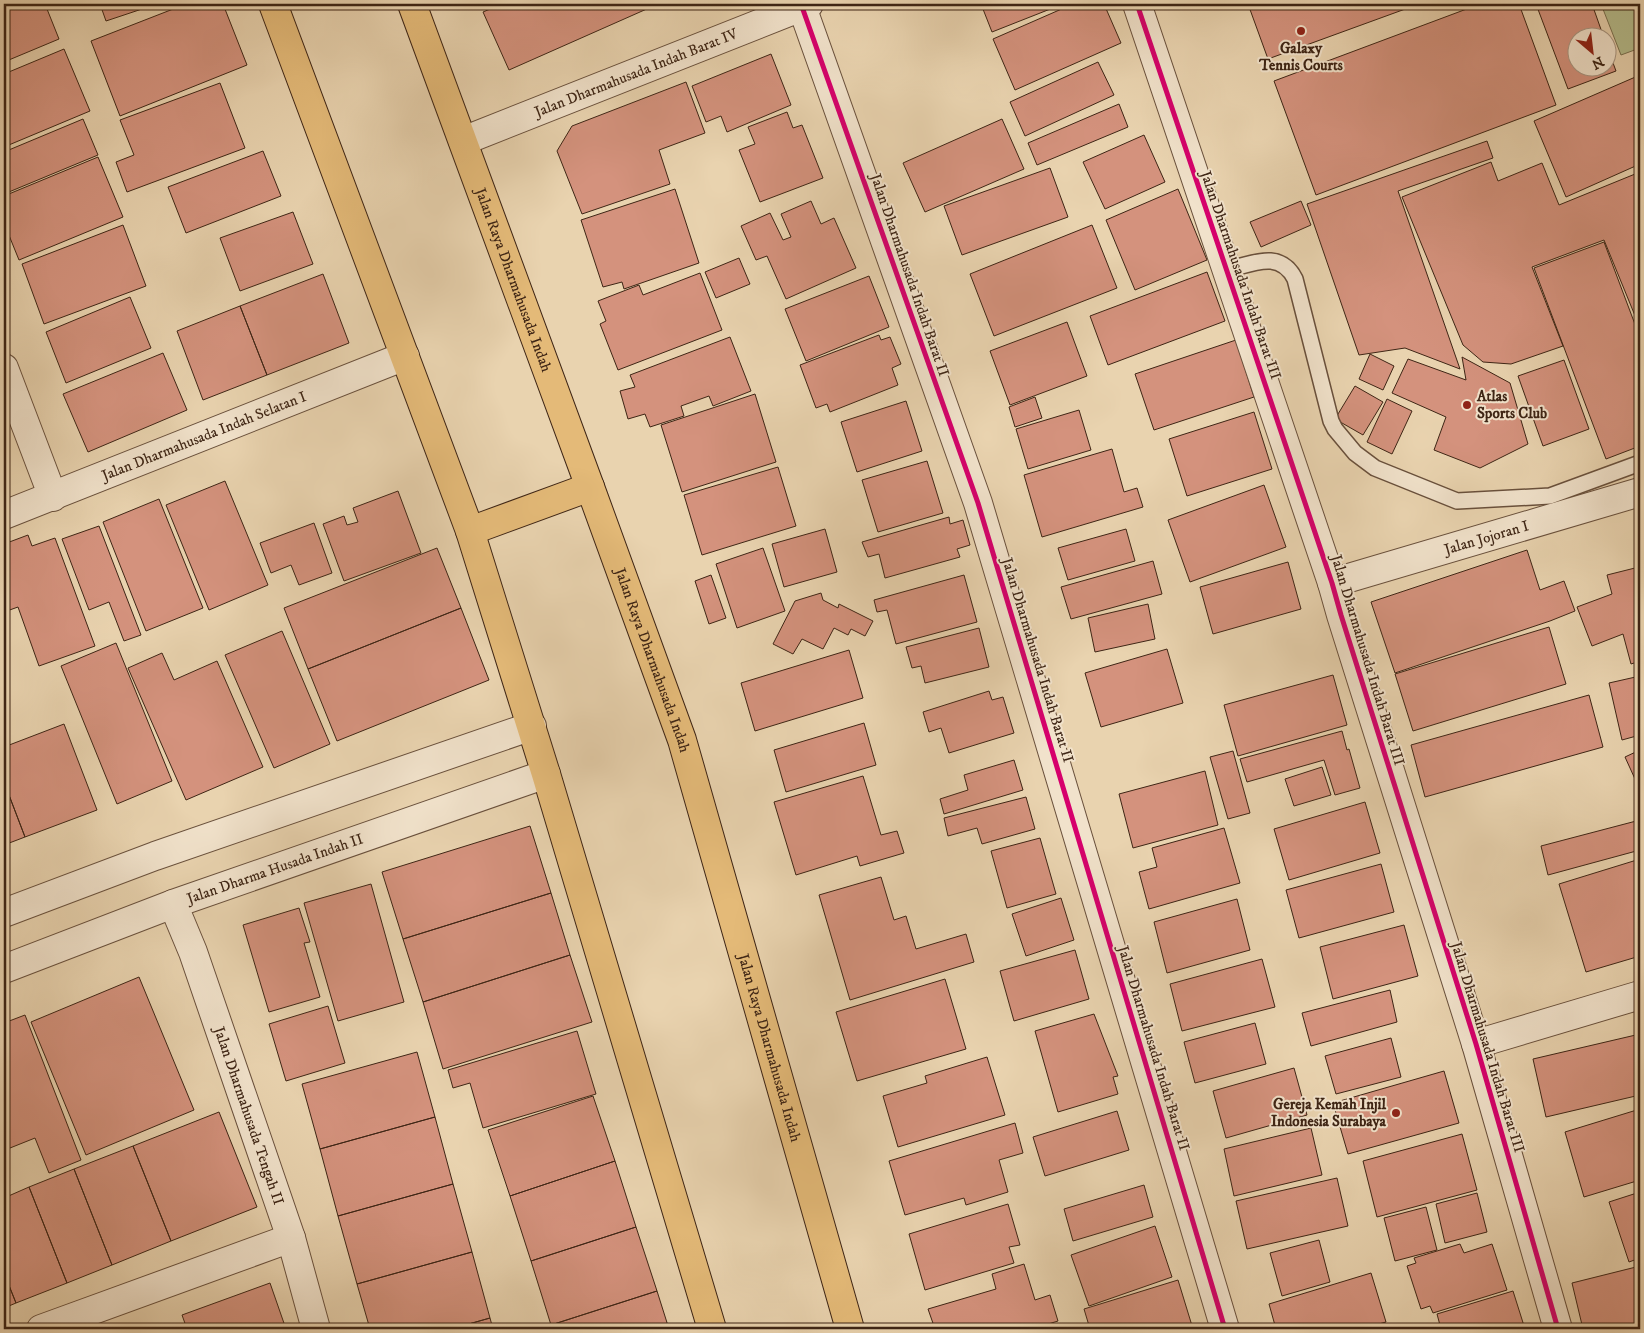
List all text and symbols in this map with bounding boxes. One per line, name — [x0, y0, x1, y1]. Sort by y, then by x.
street label: Jalan Dharmahusada Indah Barat IV — [530, 24, 741, 122]
marker: Galaxy Tennis Courts — [1295, 25, 1307, 37]
north arrow — [1566, 28, 1616, 78]
place label: Galaxy Tennis Courts — [1258, 39, 1343, 75]
text: N — [1588, 52, 1607, 73]
street label: Jalan Dharmahusada Indah Barat III — [1195, 166, 1285, 382]
street label: Jalan Dharmahusada Indah Barat II — [865, 169, 953, 379]
street label: Jalan Raya Dharmahusada Indah — [470, 183, 556, 375]
street label: Jalan Dharmahusada Indah Selatan I — [97, 387, 309, 486]
place label: Atlas Sports Club — [1476, 387, 1547, 423]
marker: Atlas Sports Club — [1461, 399, 1473, 411]
street label: Jalan Jojoran I — [1440, 516, 1531, 560]
street label: Jalan Dharmahusada Indah Barat III — [1326, 551, 1409, 768]
street label: Jalan Dharmahusada Indah Barat II — [997, 554, 1078, 765]
street label: Jalan Raya Dharmahusada Indah — [610, 564, 694, 755]
street label: Jalan Dharma Husada Indah II — [183, 829, 366, 909]
street label: Jalan Dharmahusada Indah Barat III — [1446, 938, 1529, 1155]
street label: Jalan Dharmahusada Indah Barat II — [1113, 942, 1194, 1153]
street label: Jalan Raya Dharmahusada Indah — [733, 950, 805, 1144]
street label: Jalan Dharmahusada Tengah II — [209, 1022, 288, 1207]
place label: Gereja Kemah Injil Indonesia Surabaya — [1271, 1095, 1387, 1131]
marker: Gereja Kemah Injil Indonesia Surabaya — [1390, 1107, 1402, 1119]

